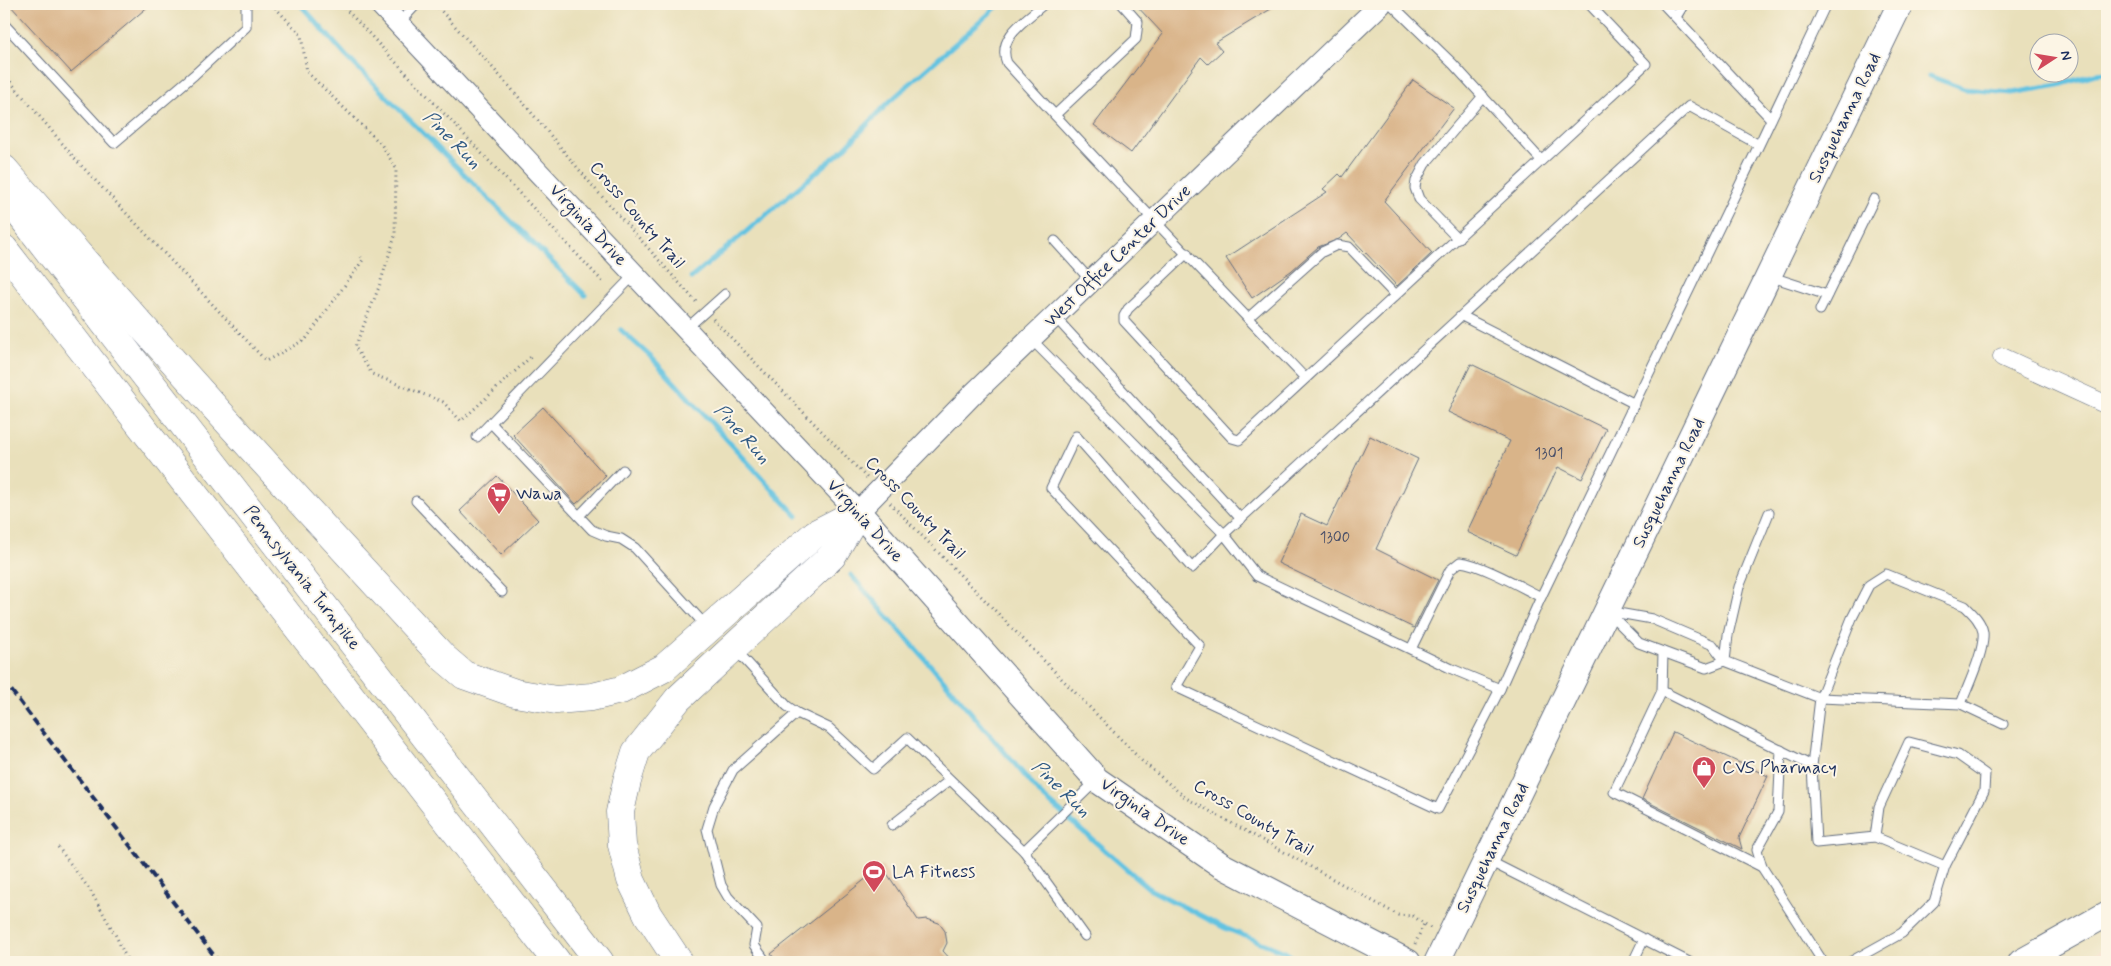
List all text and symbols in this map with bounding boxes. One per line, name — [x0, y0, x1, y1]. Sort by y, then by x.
north arrow — [2028, 32, 2078, 82]
street label: Susquehanna Road — [1803, 49, 1887, 187]
text: N — [2056, 49, 2076, 62]
water label: Pine Run — [417, 105, 487, 175]
street label: Cross County Trail — [584, 156, 690, 274]
street label: Virginia Drive — [543, 179, 632, 272]
street label: West Office Center Drive — [1039, 179, 1197, 333]
water label: Pine Run — [708, 399, 776, 469]
street label: Susquehanna Road — [1627, 414, 1711, 552]
house number: 1301 — [1535, 444, 1563, 464]
street label: Cross County Trail — [860, 451, 970, 565]
street label: Virginia Drive — [820, 474, 909, 568]
supermarket icon: Wawa — [486, 481, 512, 515]
place label: Wawa — [516, 482, 562, 506]
street label: Pennsylvania Turnpike — [238, 501, 366, 655]
house number: 1300 — [1320, 528, 1350, 548]
water label: Pine Run — [1026, 755, 1096, 823]
shop icon: CVS Pharmacy — [1691, 755, 1717, 789]
place label: CVS Pharmacy — [1722, 756, 1837, 780]
street label: Virginia Drive — [1095, 772, 1195, 853]
street label: Cross County Trail — [1189, 774, 1317, 862]
street label: Susquehanna Road — [1451, 779, 1535, 917]
sports icon: LA Fitness — [861, 859, 887, 893]
place label: LA Fitness — [892, 860, 975, 884]

